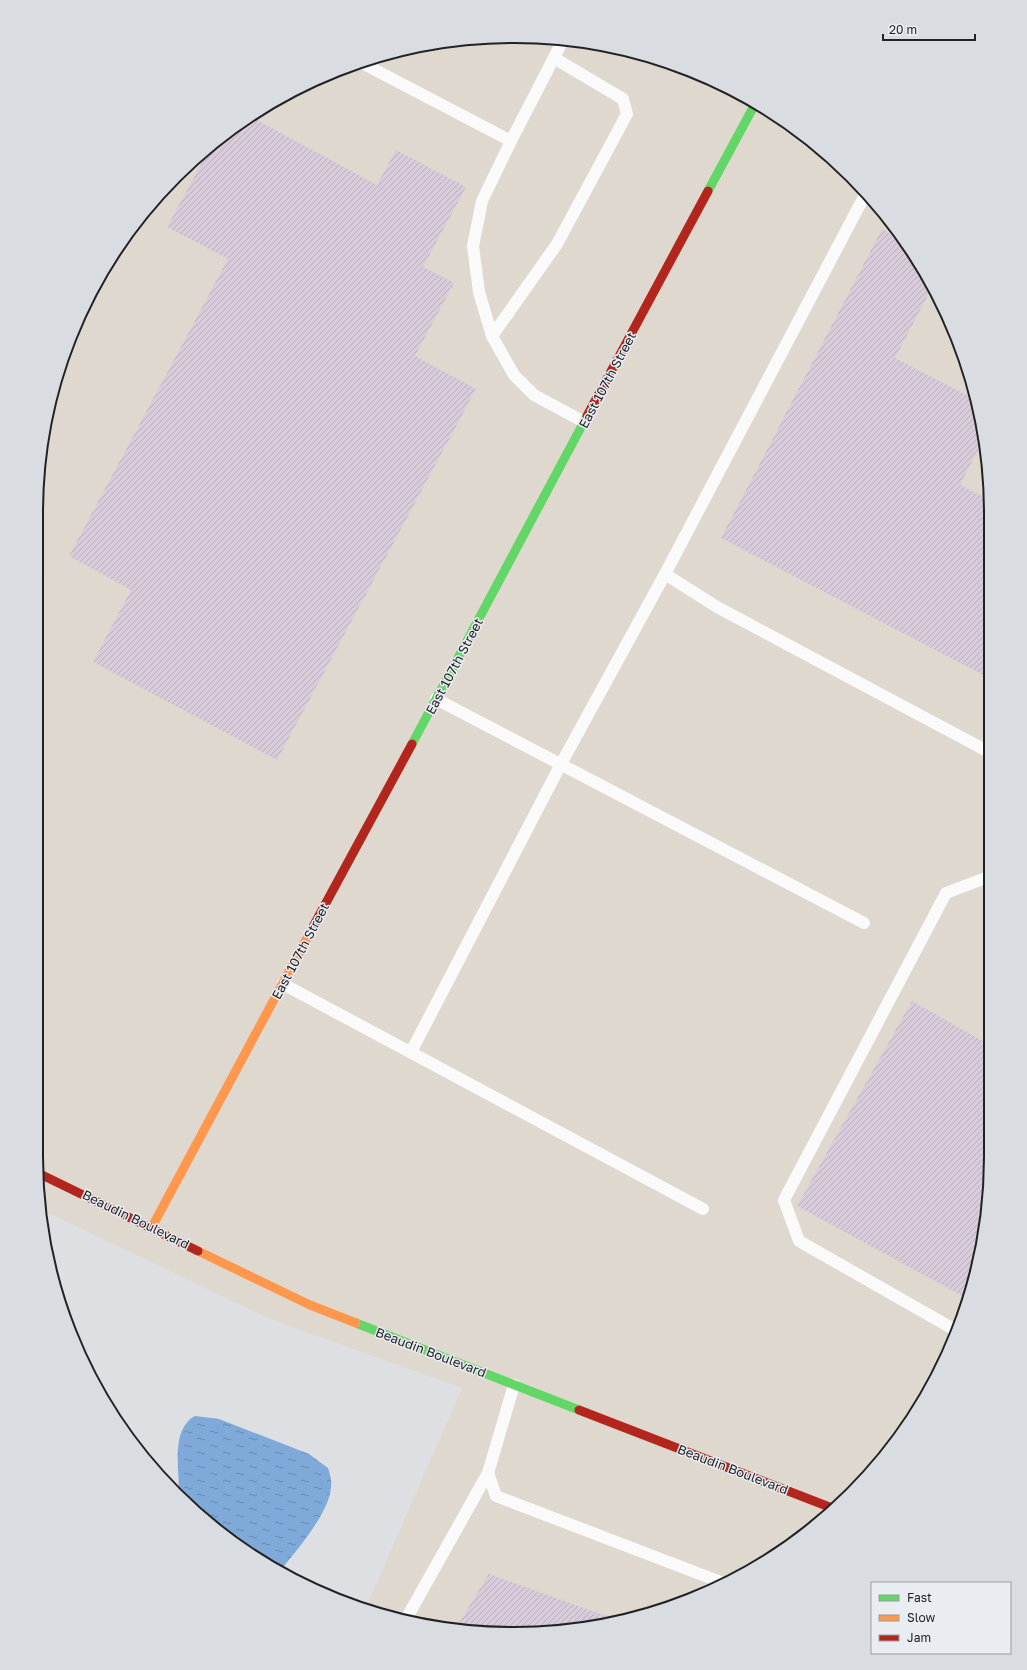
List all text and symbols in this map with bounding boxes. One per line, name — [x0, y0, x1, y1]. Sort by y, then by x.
scale bar — [883, 16, 975, 42]
text: 20 m — [889, 22, 917, 37]
street label: East 107th Street — [575, 329, 639, 431]
street label: East 107th Street — [422, 615, 486, 717]
street label: East 107th Street — [268, 900, 332, 1002]
street label: Beaudin Boulevard — [80, 1186, 192, 1252]
street label: Beaudin Boulevard — [373, 1324, 489, 1380]
street label: Beaudin Boulevard — [675, 1441, 791, 1497]
legend — [871, 1582, 1011, 1654]
text: Fast — [907, 1590, 932, 1605]
text: Slow — [907, 1610, 935, 1625]
text: Jam — [907, 1630, 931, 1645]

